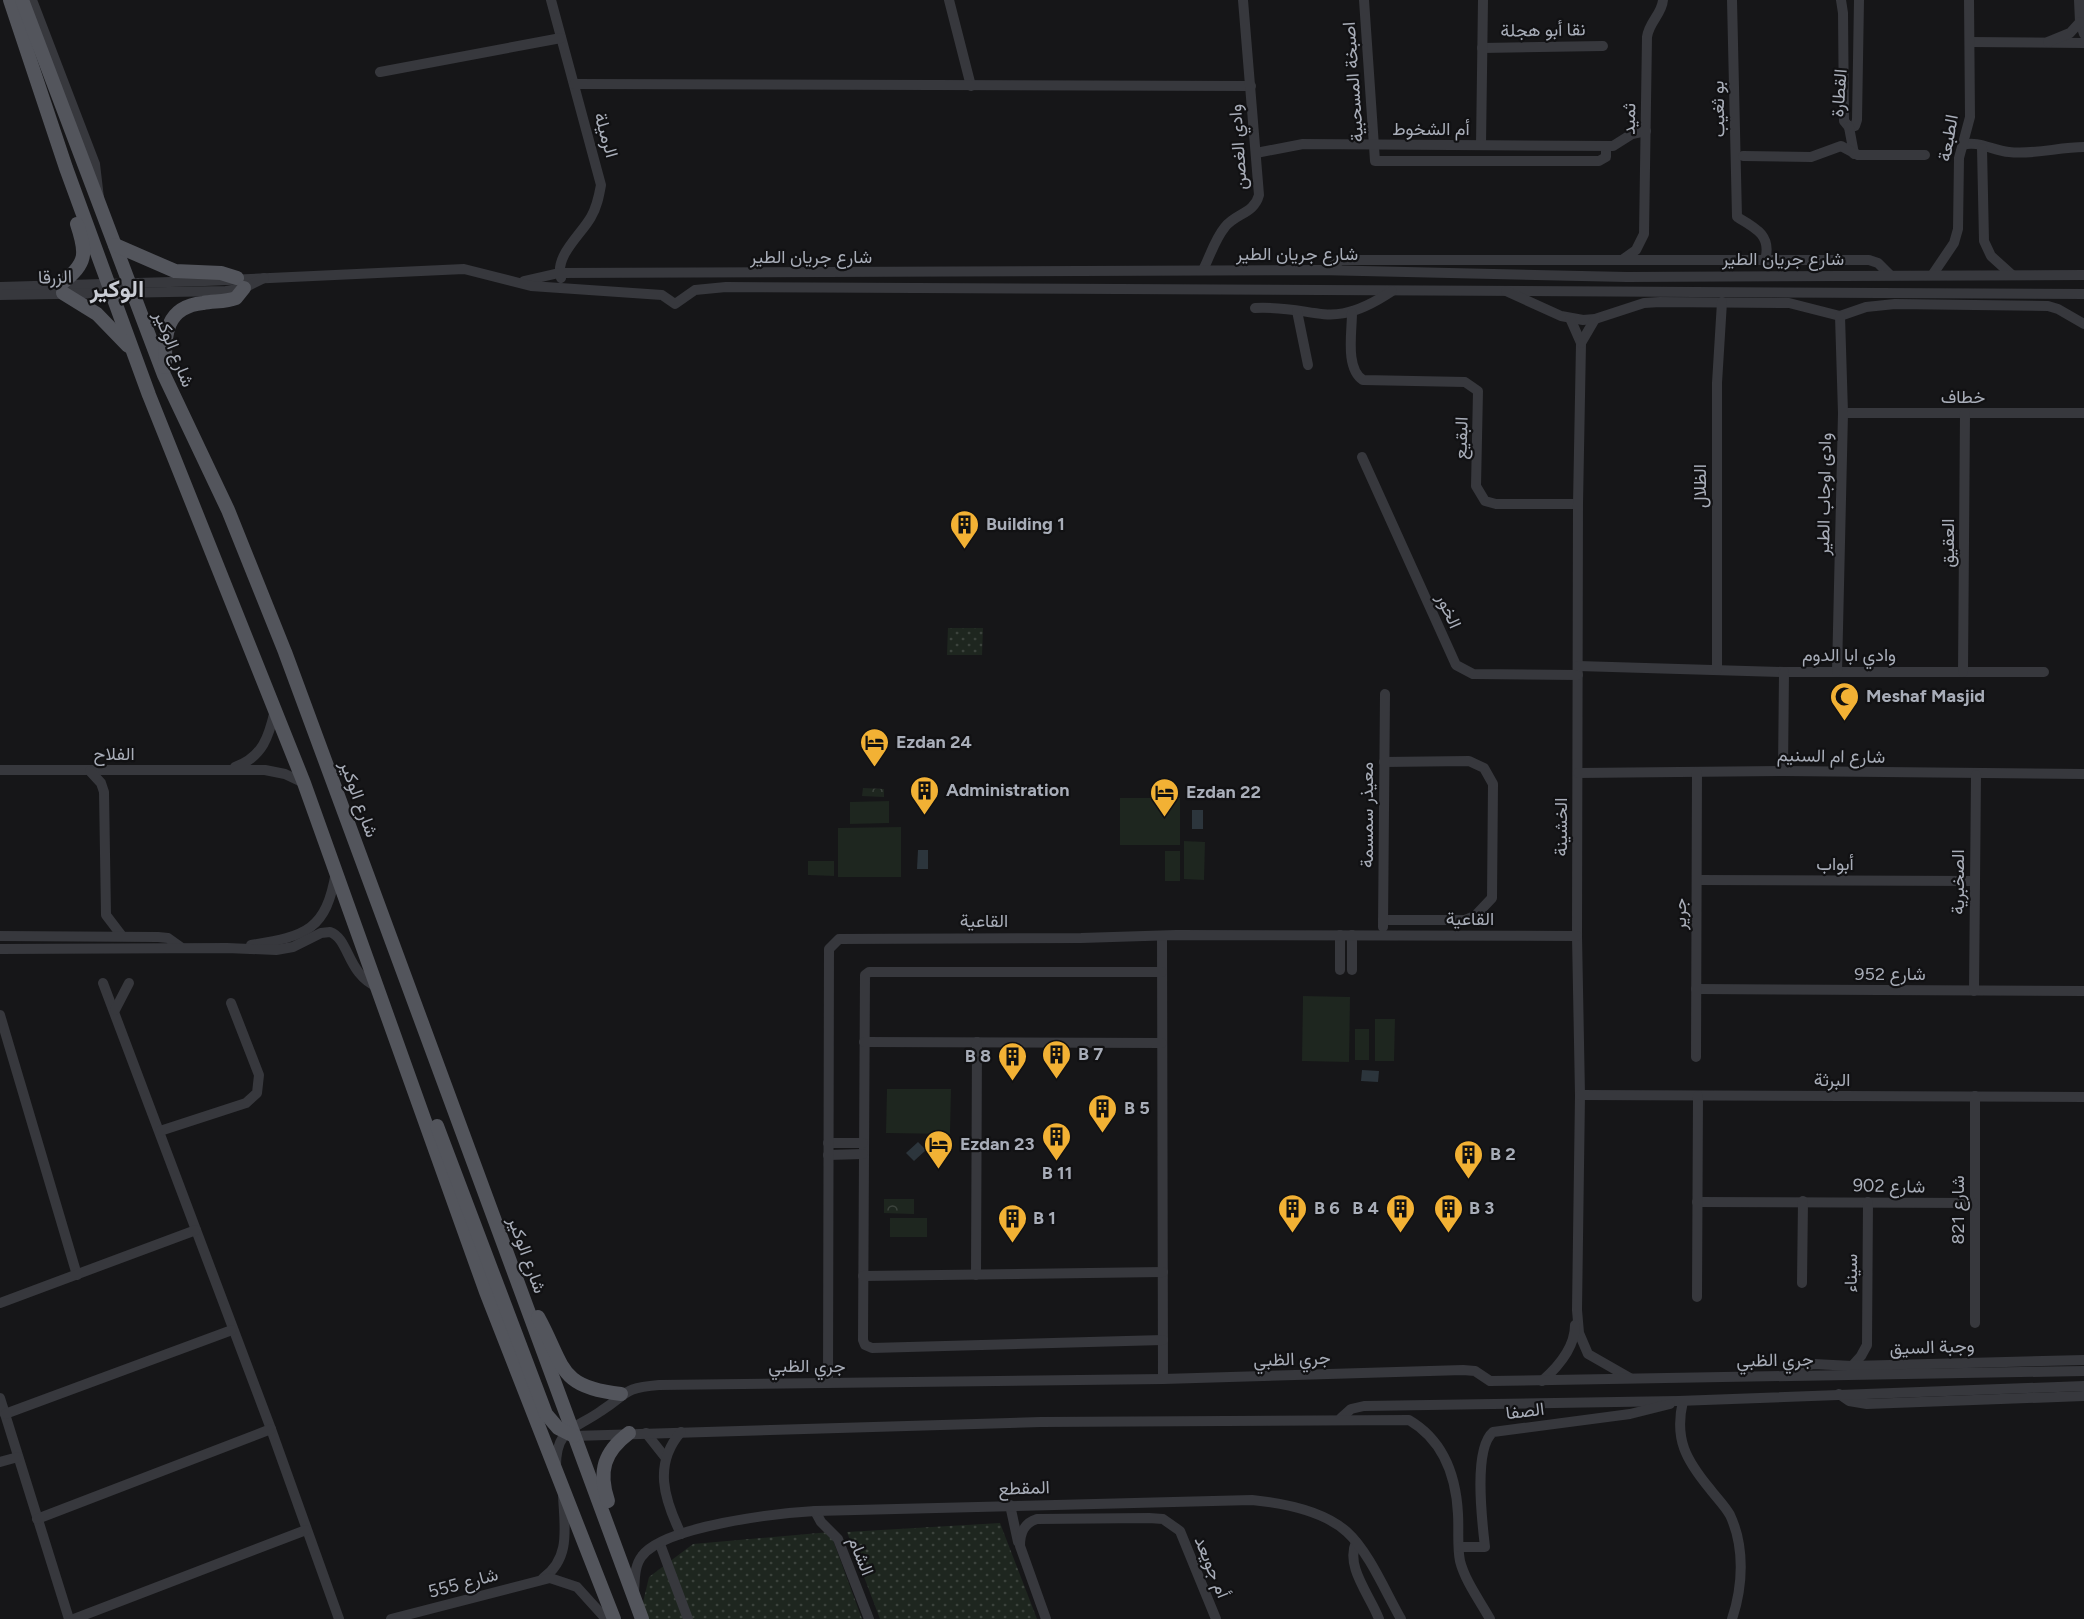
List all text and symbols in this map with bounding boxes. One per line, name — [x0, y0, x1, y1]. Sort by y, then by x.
street label: نقا أبو هجلة — [1500, 18, 1586, 42]
street label: اصبخة المسحبية — [1338, 21, 1368, 143]
street label: القطارة — [1826, 68, 1852, 118]
street label: بو ثغيب — [1707, 80, 1729, 138]
street label: وادي الغصن — [1224, 103, 1256, 191]
street label: ثميد — [1618, 103, 1640, 135]
street label: الرميلة — [589, 110, 623, 160]
street label: الطبعة — [1933, 113, 1963, 163]
street label: أم الشخوط — [1392, 118, 1470, 141]
street label: شارع جريان الطير — [1235, 243, 1358, 266]
street label: شارع جريان الطير — [749, 246, 872, 269]
street label: شارع جريان الطير — [1721, 248, 1844, 271]
street label: الزرقا — [38, 265, 72, 289]
district label: الوكير — [89, 274, 144, 304]
street label: شارع الوكير — [147, 307, 199, 391]
street label: خطاف — [1941, 386, 1985, 408]
street label: البقيع — [1449, 416, 1474, 460]
street label: وادى اوجاب الطير — [1812, 432, 1836, 557]
street label: الظلال — [1689, 464, 1711, 508]
building icon: Building 1 — [949, 508, 981, 550]
place label: Building 1 — [986, 513, 1065, 535]
street label: العقيق — [1937, 518, 1959, 568]
street label: الخور — [1431, 589, 1466, 632]
street label: وادي ابا الدوم — [1802, 644, 1896, 670]
mosque icon: Meshaf Masjid — [1829, 680, 1861, 722]
place label: Meshaf Masjid — [1866, 685, 1985, 707]
hotel icon: Ezdan 24 — [859, 726, 891, 768]
place label: Ezdan 24 — [896, 731, 972, 753]
street label: الفلاح — [93, 743, 135, 766]
street label: شارع ام السنيم — [1777, 744, 1885, 769]
street label: شارع الوكير — [334, 757, 383, 841]
street label: معيذر سمسمة — [1356, 762, 1378, 868]
building icon: Administration — [909, 774, 941, 816]
hotel icon: Ezdan 22 — [1149, 776, 1181, 818]
place label: Administration — [946, 779, 1069, 801]
place label: Ezdan 22 — [1186, 781, 1261, 803]
street label: الخشينة — [1550, 798, 1572, 856]
street label: الصخبرية — [1947, 849, 1969, 915]
street label: أبواب — [1816, 853, 1854, 875]
street label: جرير — [1669, 898, 1691, 931]
street label: القاعية — [1446, 908, 1494, 930]
street label: القاعية — [960, 910, 1008, 932]
street label: شارع 952 — [1854, 963, 1926, 986]
building icon: B 7 — [1041, 1038, 1073, 1080]
building icon: B 8 — [996, 1040, 1028, 1082]
place label: B 7 — [1078, 1043, 1103, 1065]
place label: B 8 — [965, 1045, 991, 1067]
street label: البرثة — [1814, 1069, 1850, 1091]
building icon: B 5 — [1087, 1092, 1119, 1134]
place label: B 5 — [1124, 1097, 1150, 1119]
building icon: B 11 — [1041, 1120, 1073, 1162]
hotel icon: Ezdan 23 — [923, 1128, 955, 1170]
place label: Ezdan 23 — [960, 1133, 1034, 1155]
building icon: B 2 — [1453, 1138, 1485, 1180]
place label: B 2 — [1490, 1143, 1516, 1165]
place label: B 11 — [1042, 1162, 1072, 1184]
street label: شارع 902 — [1853, 1174, 1925, 1199]
street label: شارع 821 — [1947, 1175, 1970, 1245]
building icon: B 6 — [1277, 1192, 1309, 1234]
building icon: B 4 — [1384, 1192, 1416, 1234]
building icon: B 3 — [1432, 1192, 1464, 1234]
place label: B 6 — [1314, 1197, 1340, 1219]
place label: B 4 — [1352, 1197, 1379, 1219]
place label: B 3 — [1469, 1197, 1494, 1219]
building icon: B 1 — [996, 1202, 1028, 1244]
place label: B 1 — [1033, 1207, 1056, 1229]
street label: شارع الوكير — [502, 1213, 551, 1297]
street label: سيناء — [1840, 1253, 1862, 1293]
street label: وجبة السيق — [1889, 1335, 1975, 1359]
street label: جري الظبي — [1253, 1347, 1331, 1375]
street label: جري الظبي — [1736, 1348, 1814, 1376]
street label: جري الظبي — [768, 1355, 846, 1381]
street label: الصفا — [1505, 1398, 1545, 1424]
street label: المقطع — [998, 1476, 1050, 1501]
street label: الشام — [842, 1533, 879, 1579]
street label: أم جويعد — [1189, 1533, 1234, 1602]
street label: شارع 555 — [426, 1563, 501, 1604]

